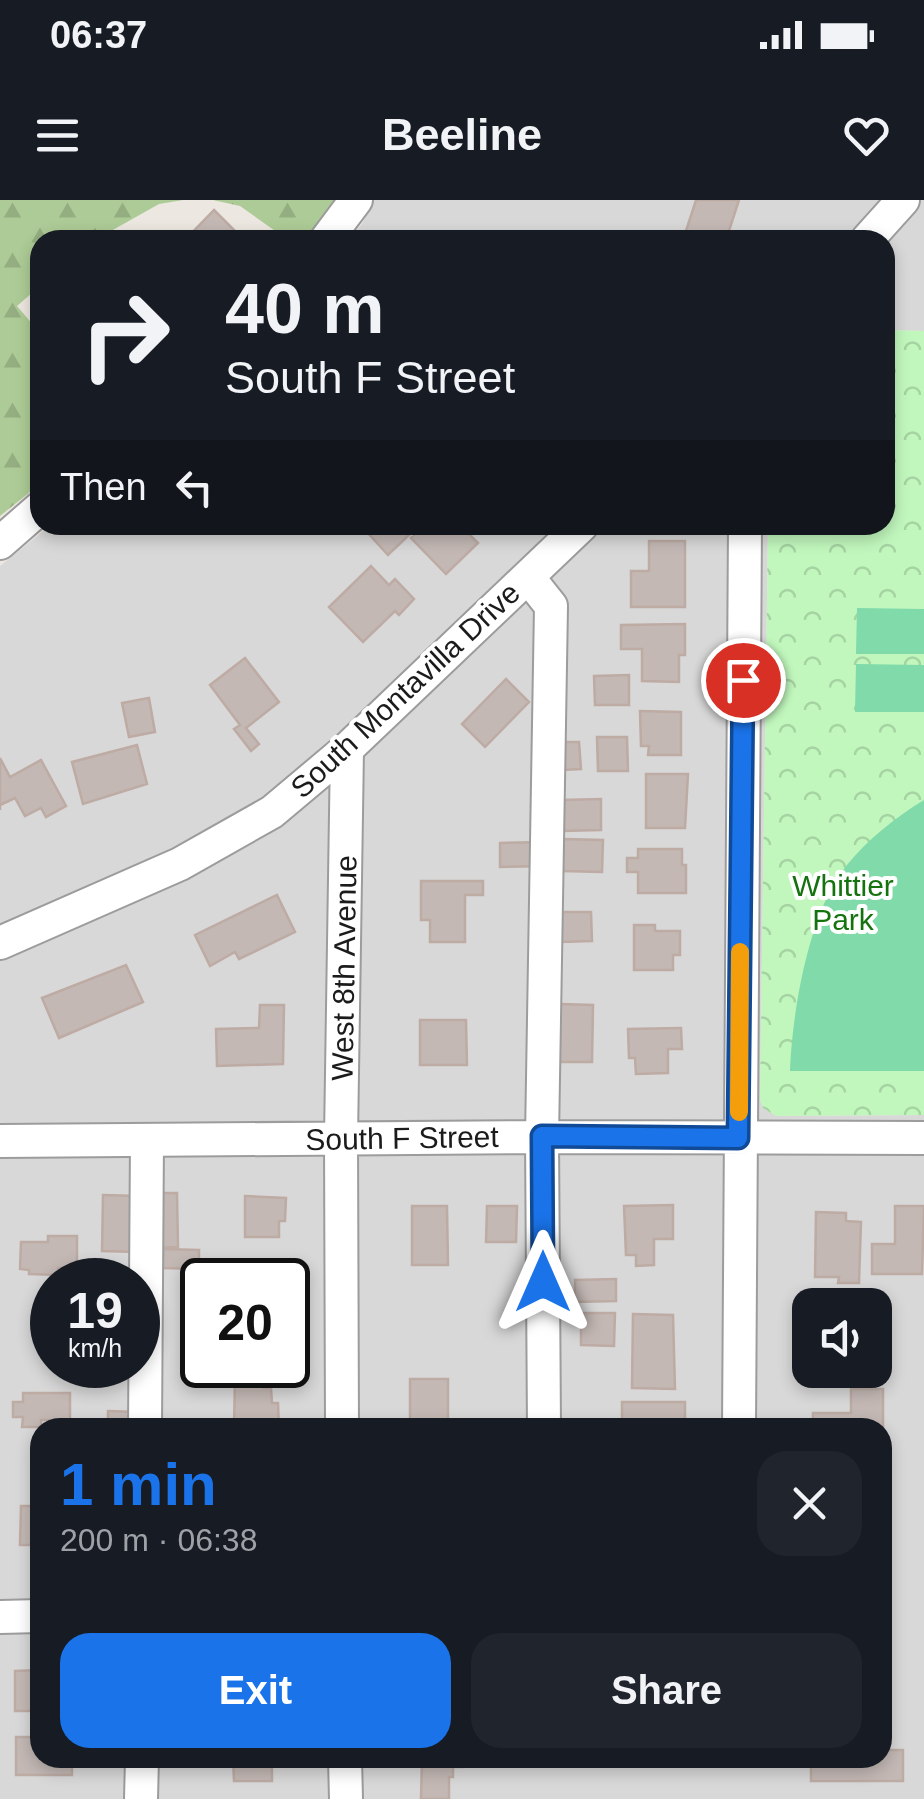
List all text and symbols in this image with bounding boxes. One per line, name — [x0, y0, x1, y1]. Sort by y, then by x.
text: 06:37 — [50, 14, 147, 56]
icon: menu — [30, 108, 85, 163]
icon: heart — [839, 108, 894, 163]
text: Beeline — [382, 109, 542, 160]
icon: right — [60, 270, 190, 400]
text: 40 m — [225, 270, 385, 348]
text: South F Street — [225, 352, 515, 403]
icon: left — [167, 460, 222, 515]
text: Then — [60, 466, 147, 508]
street label: South Montavilla Drive — [284, 576, 526, 804]
pin — [701, 638, 786, 723]
icon: arrive — [716, 653, 771, 708]
street label: West 8th Avenue — [326, 855, 362, 1081]
park label: Whittier Park — [792, 869, 894, 936]
street label: South F Street — [305, 1120, 500, 1156]
position arrow — [491, 1230, 595, 1334]
speed limit sign: 20 — [180, 1258, 310, 1388]
text: 19 — [67, 1283, 123, 1339]
map controls — [792, 1288, 892, 1388]
button: sound — [792, 1288, 892, 1388]
text: km/h — [68, 1334, 122, 1362]
text: 1 min — [60, 1451, 217, 1518]
button: close — [757, 1451, 862, 1556]
text: 200 m · 06:38 — [60, 1522, 257, 1558]
button: Exit — [60, 1633, 451, 1748]
button: Share — [471, 1633, 862, 1748]

